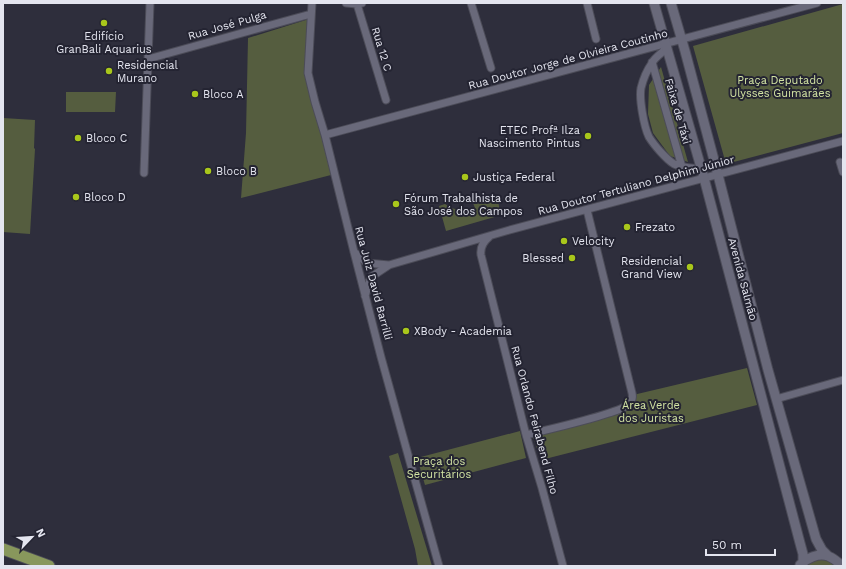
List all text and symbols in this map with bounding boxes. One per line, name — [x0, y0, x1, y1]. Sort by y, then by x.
street label: Rua José Pulga — [186, 8, 268, 43]
marker: Edifício GranBali Aquarius — [99, 18, 109, 28]
street label: Rua 12 C — [369, 25, 395, 73]
street label: Rua Doutor Jorge de Olvieira Coutinho — [467, 27, 669, 92]
place label: Edifício GranBali Aquarius — [56, 30, 152, 56]
place label: Residencial Murano — [117, 59, 179, 85]
marker: Residencial Murano — [104, 66, 114, 76]
park label: Praça Deputado Ulysses Guimarães — [730, 74, 831, 100]
street label: Faixa de Táxi — [662, 77, 693, 146]
place label: Bloco A — [203, 88, 243, 101]
marker: Bloco A — [190, 89, 200, 99]
place label: ETEC Profª Ilza Nascimento Pintus — [479, 124, 580, 150]
marker: ETEC Profª Ilza Nascimento Pintus — [583, 131, 593, 141]
place label: Bloco C — [86, 132, 128, 145]
marker: Bloco C — [73, 133, 83, 143]
street label: Rua Doutor Tertuliano Delphim Júnior — [536, 153, 736, 218]
place label: Bloco B — [216, 165, 257, 178]
marker: Bloco B — [203, 166, 213, 176]
place label: Justiça Federal — [473, 171, 555, 184]
marker: Justiça Federal — [460, 172, 470, 182]
place label: Bloco D — [84, 191, 126, 204]
marker: Bloco D — [71, 192, 81, 202]
place label: Fórum Trabalhista de São José dos Campos — [404, 192, 523, 218]
marker: Fórum Trabalhista de São José dos Campos — [391, 199, 401, 209]
place label: Frezato — [635, 221, 675, 234]
marker: Frezato — [622, 222, 632, 232]
street label: Rua Juiz David Barrilli — [352, 225, 395, 341]
place label: Velocity — [572, 235, 615, 248]
marker: Velocity — [559, 236, 569, 246]
street label: Avenida Salmão — [725, 236, 760, 322]
place label: Blessed — [522, 252, 564, 265]
marker: Blessed — [567, 253, 577, 263]
place label: Residencial Grand View — [621, 255, 683, 281]
marker: Residencial Grand View — [685, 262, 695, 272]
place label: XBody - Academia — [414, 325, 512, 338]
marker: XBody - Academia — [401, 326, 411, 336]
street label: Rua Orlando Feirabend Filho — [508, 345, 561, 496]
park label: Área Verde dos Juristas — [618, 398, 684, 425]
park label: Praça dos Securitários — [407, 455, 471, 481]
north arrow — [12, 517, 52, 557]
text: N — [33, 527, 48, 539]
scale bar — [706, 531, 775, 557]
text: 50 m — [712, 538, 742, 552]

